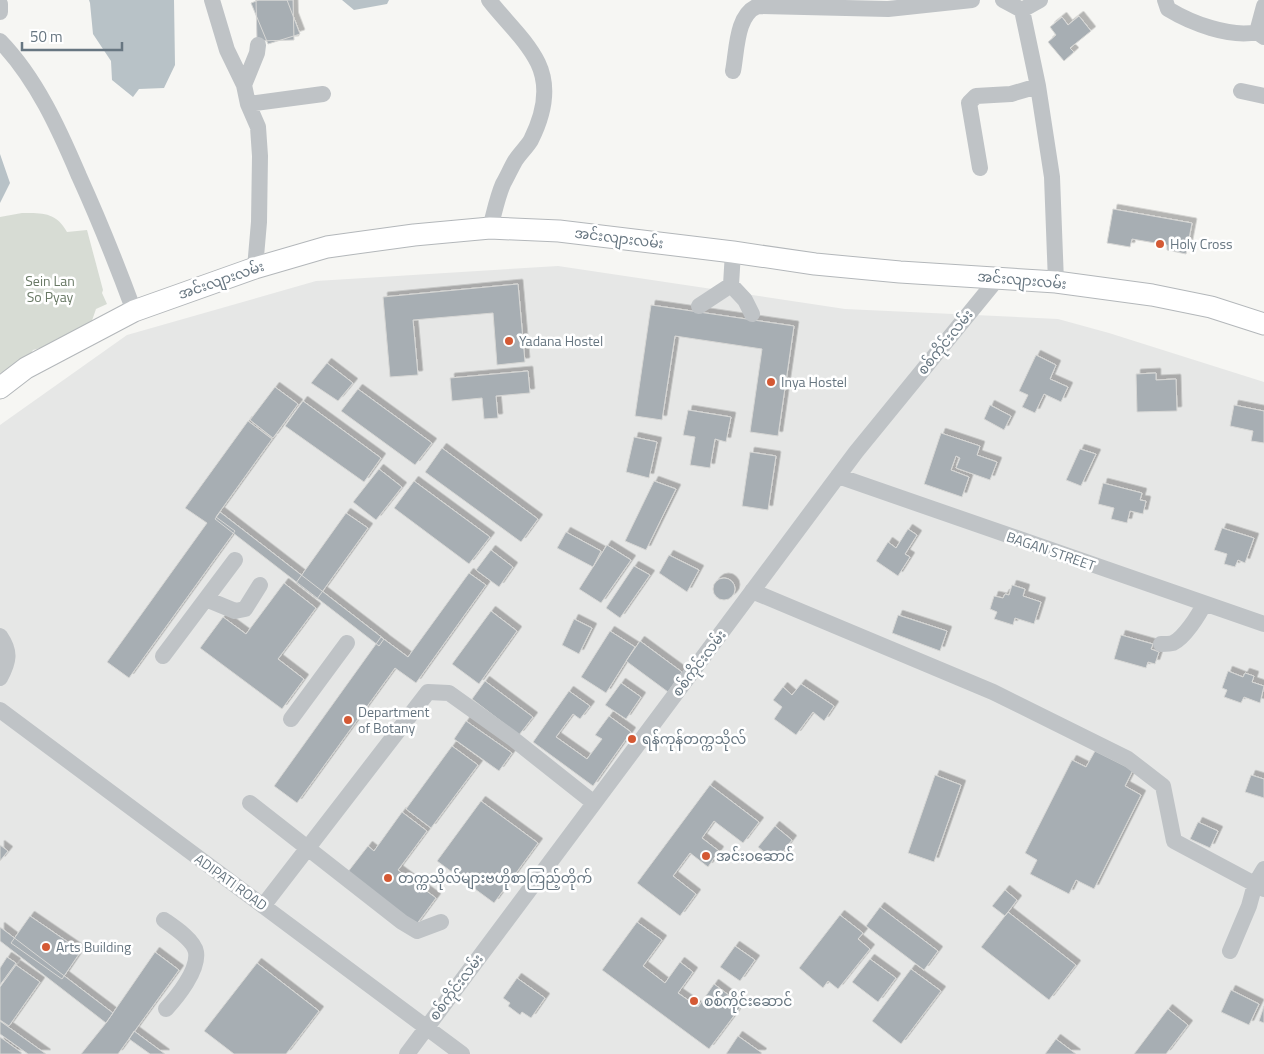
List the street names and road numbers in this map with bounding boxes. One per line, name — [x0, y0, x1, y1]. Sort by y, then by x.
street label: အင်းလျားလမ်း — [573, 222, 665, 255]
street label: အင်းလျားလမ်း — [175, 255, 267, 306]
street label: အင်းလျားလမ်း — [976, 265, 1068, 296]
street label: စစ်ကိုင်းလမ်း — [912, 305, 979, 380]
street label: BAGAN STREET — [1004, 526, 1099, 576]
street label: စစ်ကိုင်းလမ်း — [667, 625, 732, 702]
street label: ADIPATI ROAD — [191, 848, 272, 915]
street label: စစ်ကိုင်းလမ်း — [424, 949, 489, 1026]

